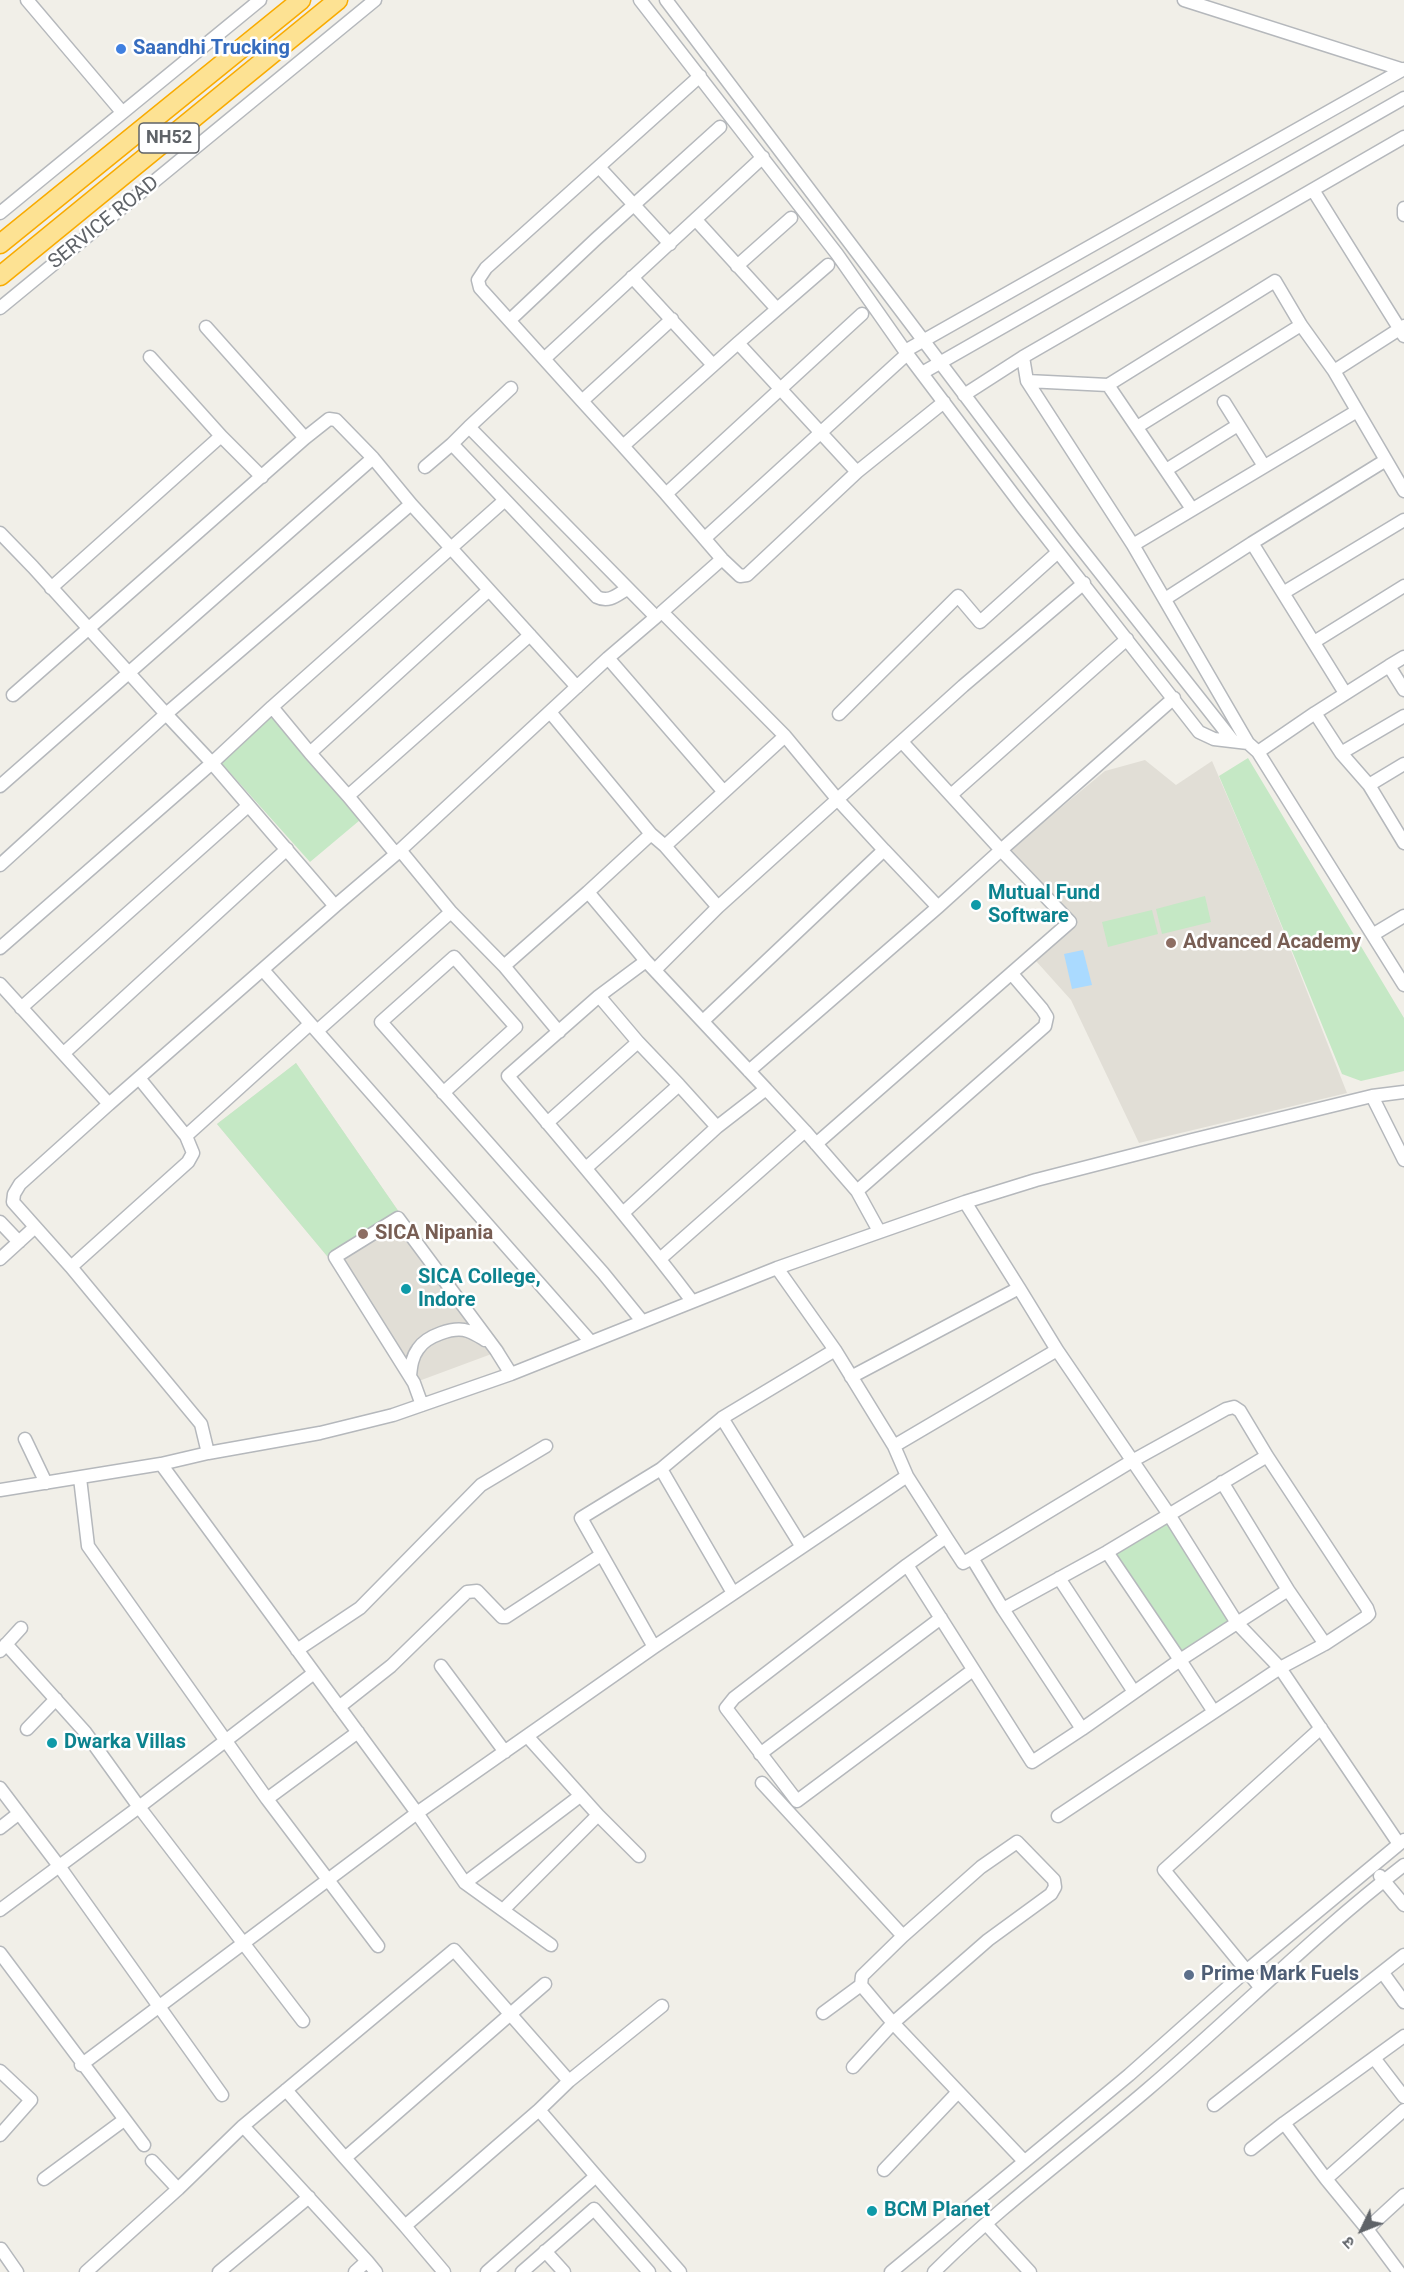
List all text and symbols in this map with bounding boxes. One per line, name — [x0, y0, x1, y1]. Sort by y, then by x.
place label: Saandhi Trucking — [133, 37, 290, 61]
marker: Saandhi Trucking — [114, 42, 128, 56]
road number: NH52 — [139, 123, 199, 153]
street label: SERVICE ROAD — [44, 171, 164, 275]
place label: Mutual Fund Software — [988, 882, 1100, 929]
marker: Mutual Fund Software — [969, 898, 983, 912]
place label: Advanced Academy — [1183, 931, 1361, 955]
marker: Advanced Academy — [1164, 936, 1178, 950]
place label: SICA Nipania — [375, 1222, 493, 1246]
marker: SICA Nipania — [356, 1227, 370, 1241]
place label: SICA College, Indore — [418, 1266, 541, 1313]
marker: SICA College, Indore — [399, 1282, 413, 1296]
place label: Dwarka Villas — [64, 1731, 186, 1755]
marker: Dwarka Villas — [45, 1736, 59, 1750]
place label: Prime Mark Fuels — [1201, 1963, 1359, 1987]
marker: Prime Mark Fuels — [1182, 1968, 1196, 1982]
place label: BCM Planet — [884, 2199, 990, 2223]
north arrow — [1332, 2200, 1392, 2260]
marker: BCM Planet — [865, 2204, 879, 2218]
text: उ — [1338, 2233, 1359, 2253]

